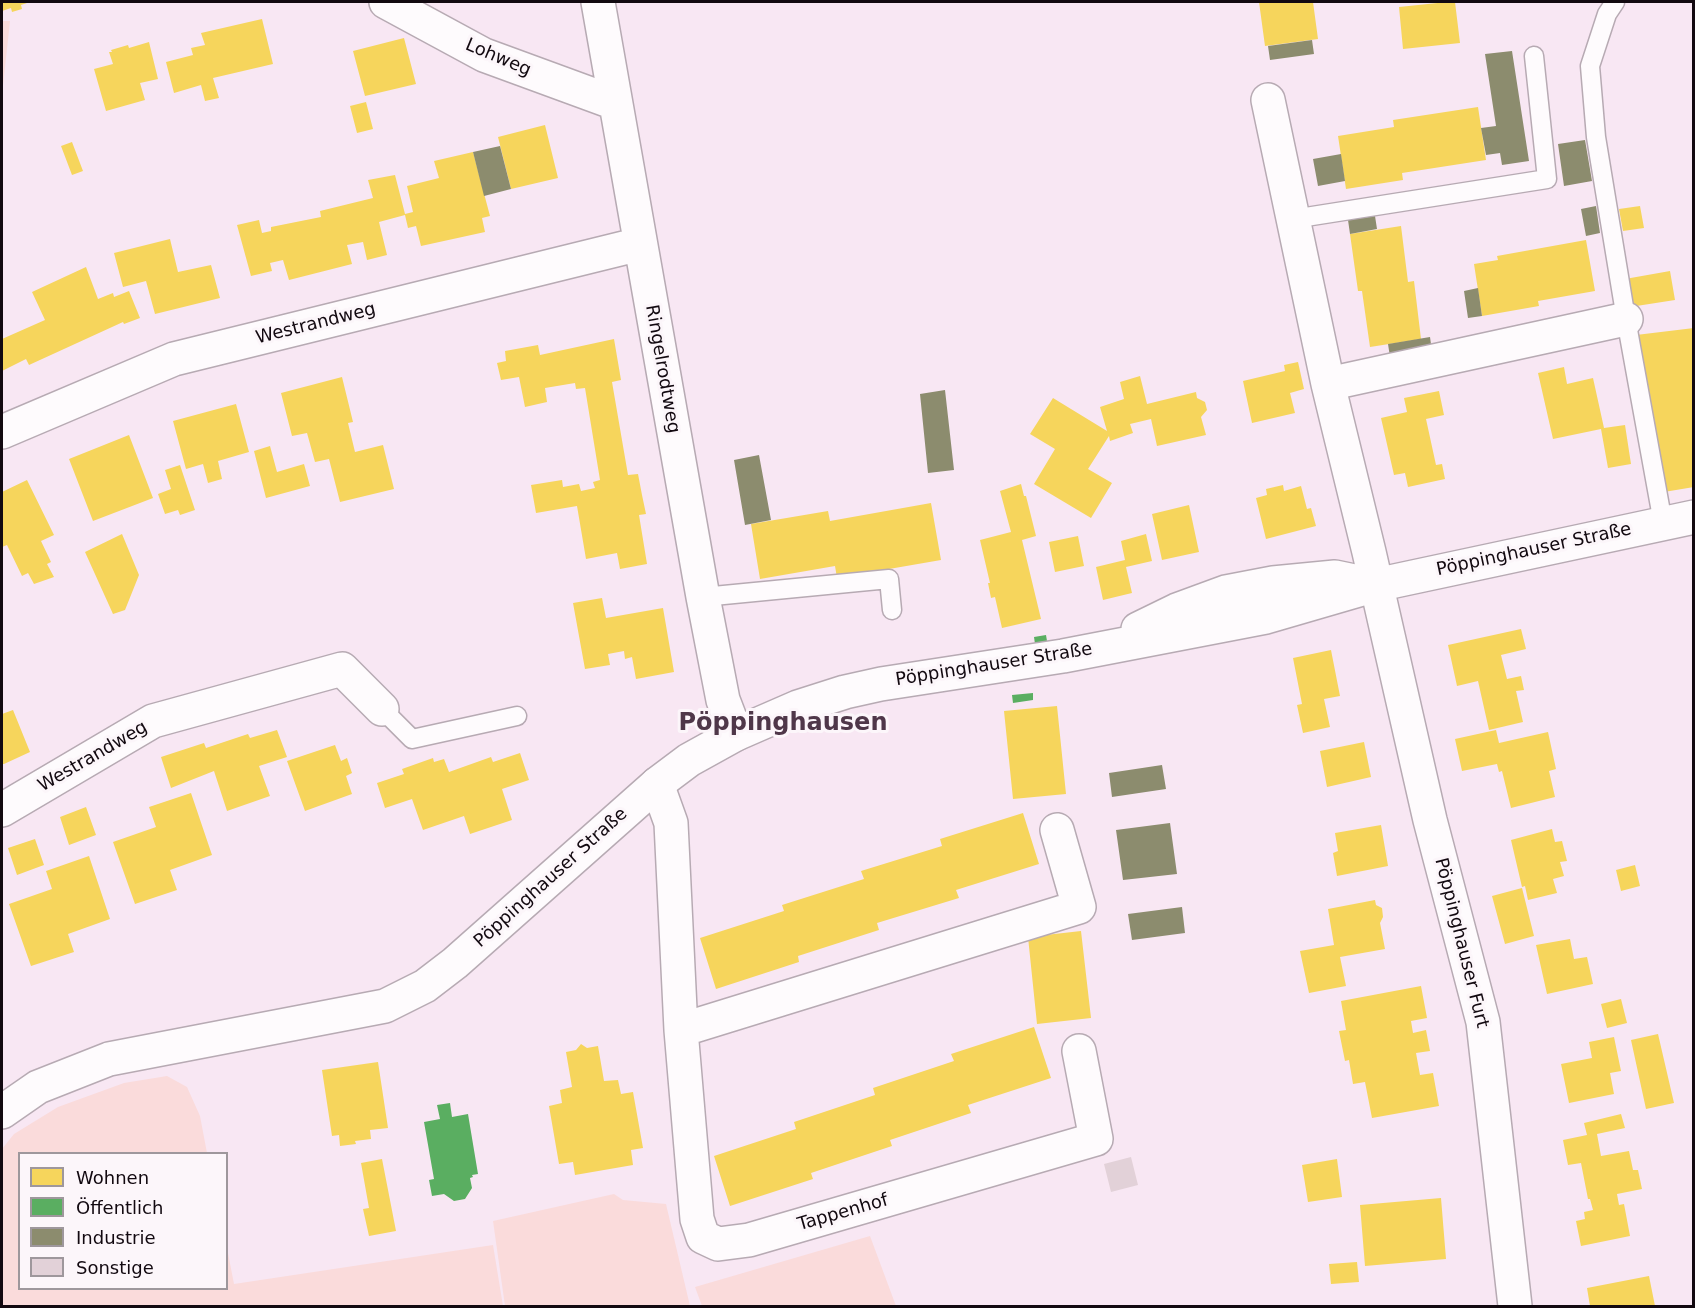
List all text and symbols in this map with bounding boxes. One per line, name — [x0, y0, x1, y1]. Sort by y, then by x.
street label: Lohweg — [462, 35, 534, 81]
street label: Westrandweg — [254, 299, 378, 349]
street label: Ringelrodtweg — [640, 303, 684, 435]
street label: Pöppinghauser Straße — [1435, 519, 1633, 581]
street label: Pöppinghauser Straße — [894, 639, 1094, 691]
district label: Pöppinghausen — [679, 710, 887, 738]
street label: Westrandweg — [34, 717, 152, 797]
street label: Pöppinghauser Straße — [470, 804, 632, 952]
street label: Pöppinghauser Furt — [1429, 856, 1493, 1030]
legend — [18, 1152, 228, 1290]
text: Wohnen — [76, 1167, 149, 1188]
street label: Tappenhof — [795, 1190, 891, 1236]
text: Öffentlich — [76, 1197, 163, 1218]
text: Industrie — [76, 1227, 155, 1248]
text: Sonstige — [76, 1257, 154, 1278]

